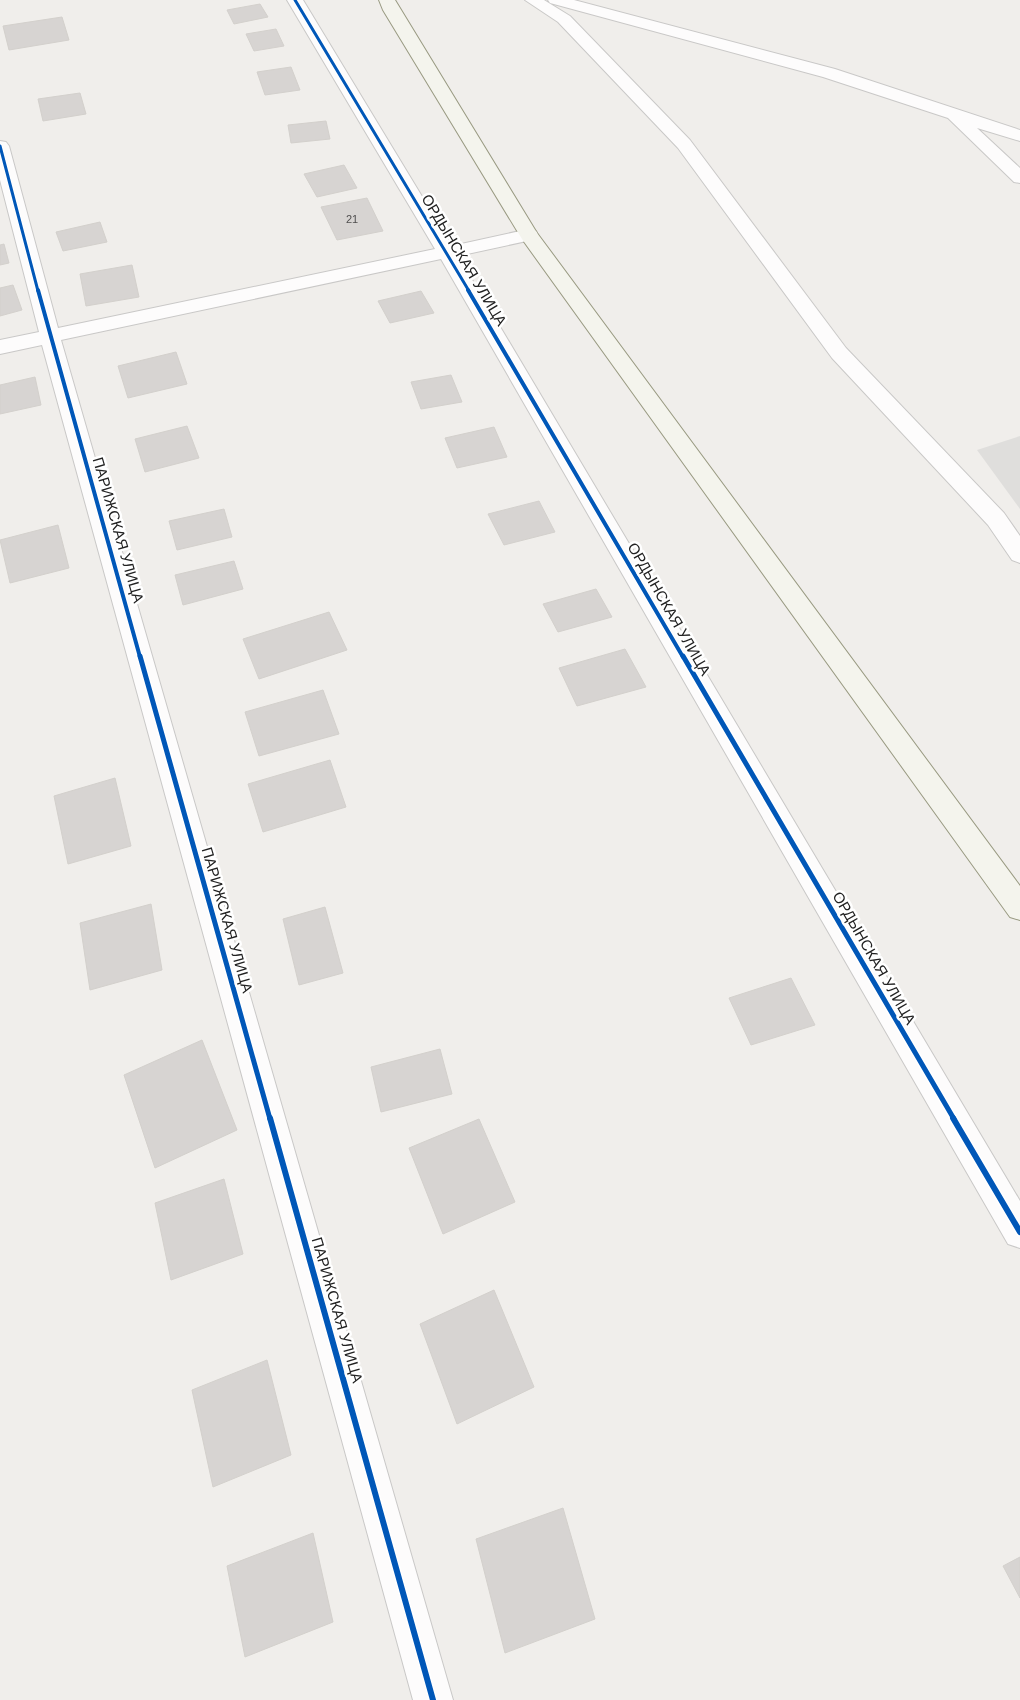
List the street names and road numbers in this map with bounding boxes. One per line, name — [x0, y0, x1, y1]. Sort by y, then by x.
street label: ОРДЫНСКАЯ УЛИЦА — [418, 191, 510, 329]
street label: ПАРИЖСКАЯ УЛИЦА — [90, 455, 147, 605]
street label: ОРДЫНСКАЯ УЛИЦА — [625, 539, 714, 678]
street label: ПАРИЖСКАЯ УЛИЦА — [199, 845, 256, 995]
street label: ОРДЫНСКАЯ УЛИЦА — [830, 888, 919, 1027]
street label: ПАРИЖСКАЯ УЛИЦА — [309, 1235, 366, 1385]

